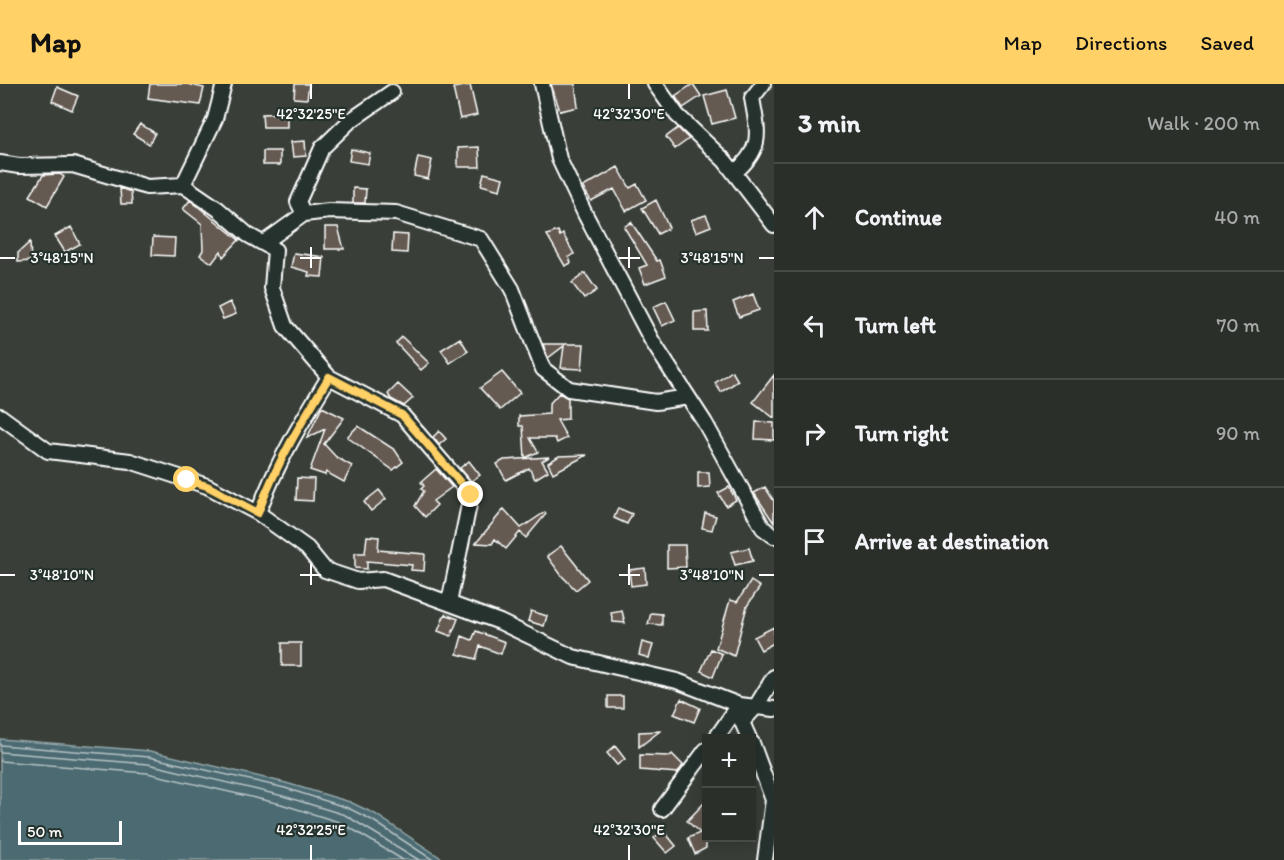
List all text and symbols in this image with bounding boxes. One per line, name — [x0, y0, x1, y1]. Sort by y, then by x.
text: Map — [30, 25, 81, 59]
text: Map — [1004, 30, 1042, 55]
text: Directions — [1075, 30, 1167, 55]
text: Saved — [1200, 30, 1254, 55]
text: 42°32'25"E — [276, 105, 346, 123]
text: 42°32'30"E — [593, 105, 665, 123]
text: 3 min — [798, 107, 860, 139]
text: Walk · 200 m — [1147, 111, 1260, 135]
icon: ahead — [798, 201, 831, 234]
text: Continue — [855, 204, 942, 231]
text: 40 m — [1214, 205, 1260, 229]
text: 3°48'15"N — [30, 249, 94, 267]
text: 3°48'15"N — [680, 249, 744, 267]
icon: left — [798, 309, 831, 342]
text: Turn left — [855, 312, 936, 339]
text: 70 m — [1216, 313, 1260, 337]
icon: right — [798, 417, 831, 450]
text: Turn right — [855, 420, 949, 447]
text: 90 m — [1216, 421, 1260, 445]
route start — [173, 466, 199, 492]
route end — [457, 481, 483, 507]
icon: arrive — [798, 525, 831, 558]
text: Arrive at destination — [855, 528, 1049, 555]
text: 3°48'10"N — [30, 566, 94, 584]
text: 3°48'10"N — [680, 566, 744, 584]
map controls — [702, 734, 756, 842]
button: + — [702, 734, 756, 788]
button: − — [702, 788, 756, 842]
scale bar — [18, 818, 122, 846]
text: 42°32'25"E — [276, 821, 346, 839]
text: 42°32'30"E — [593, 821, 665, 839]
text: 50 m — [27, 822, 62, 841]

